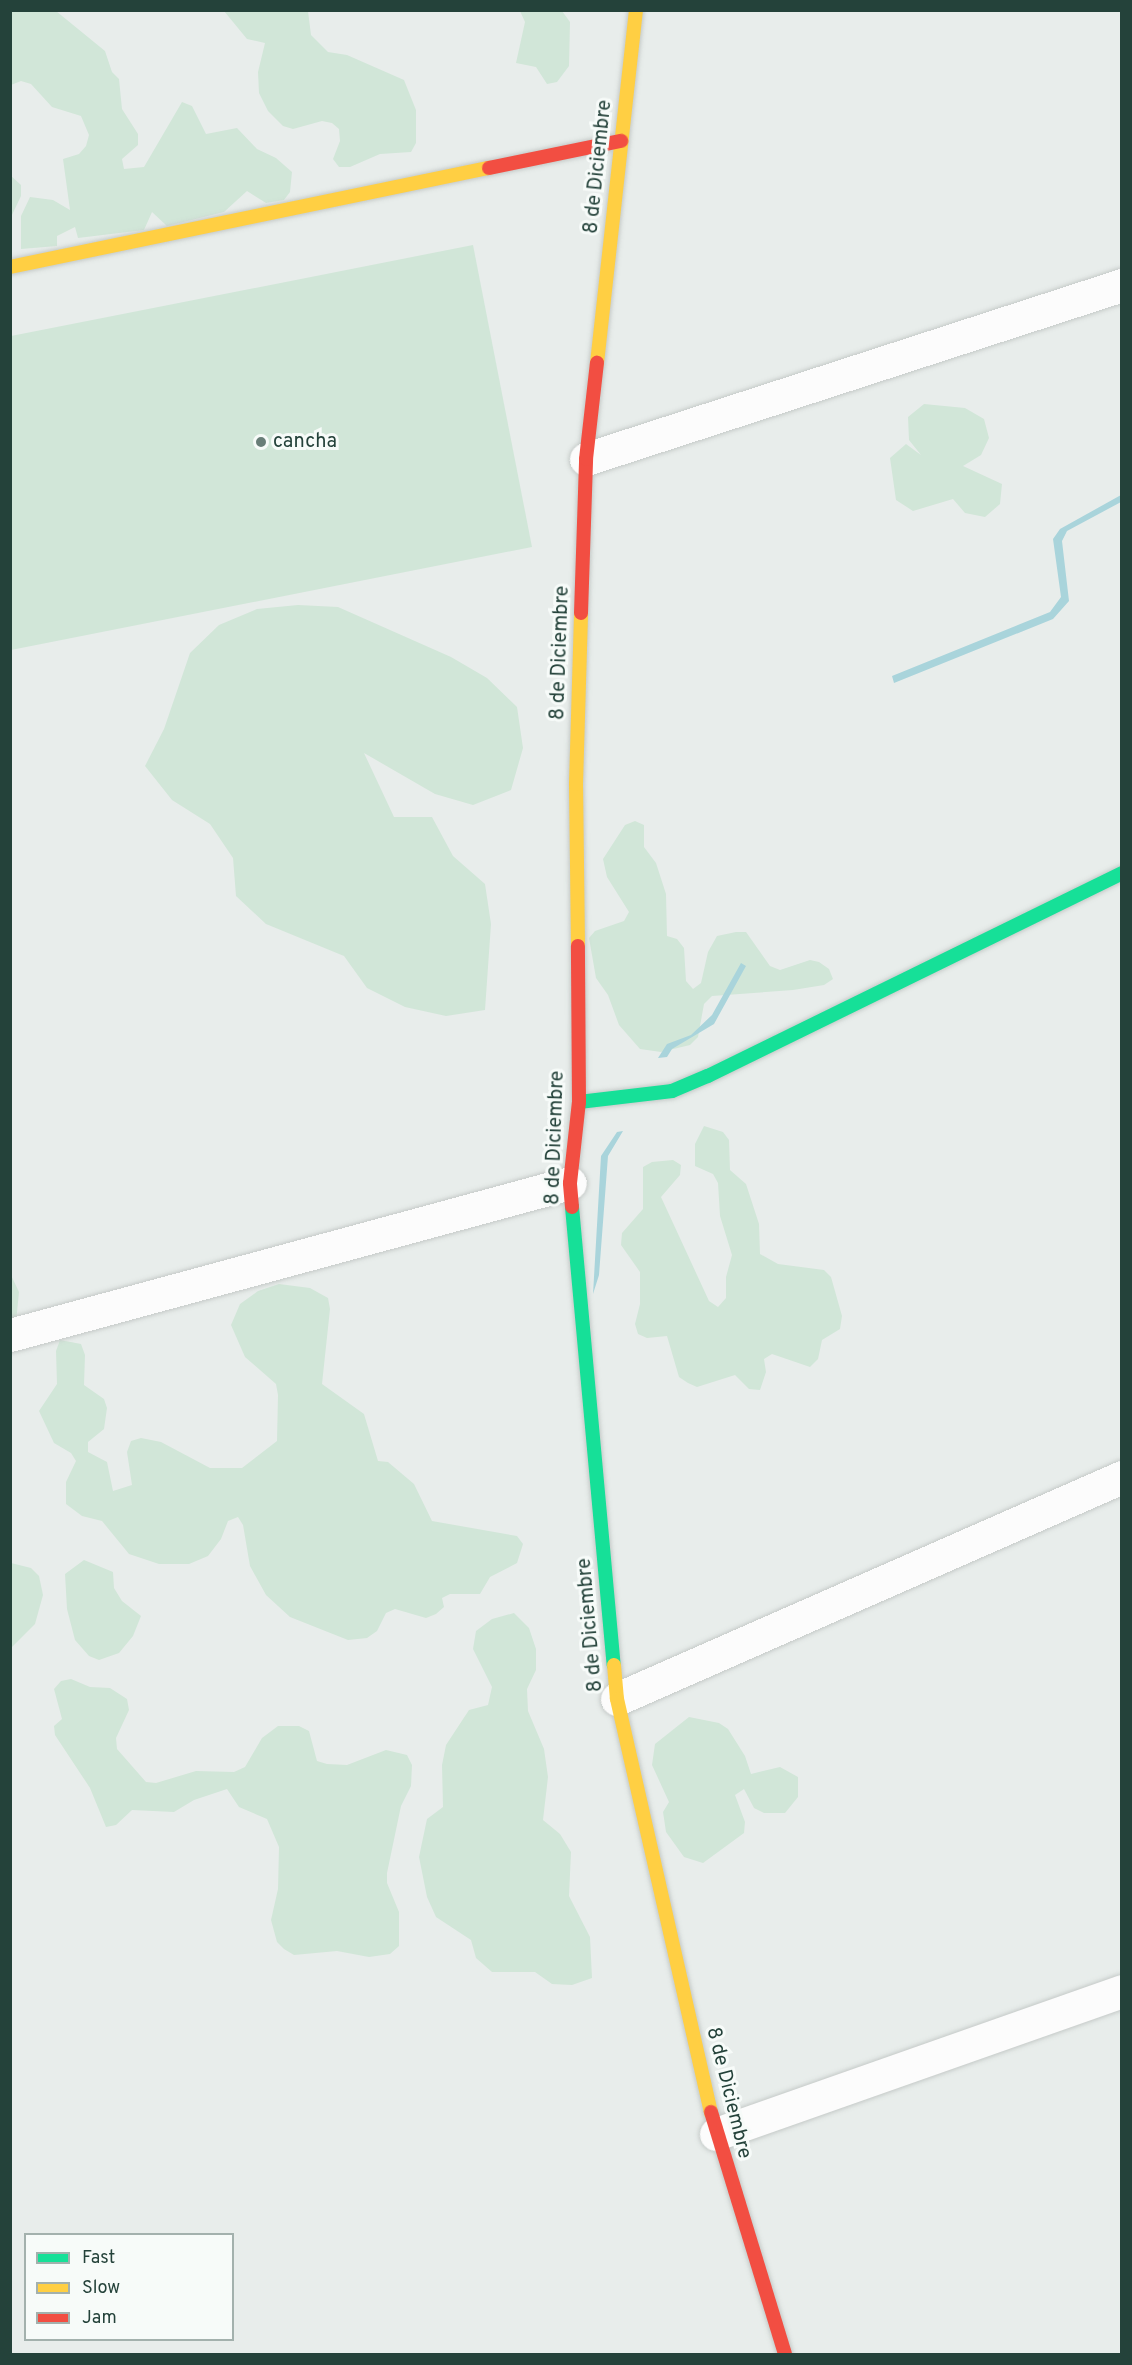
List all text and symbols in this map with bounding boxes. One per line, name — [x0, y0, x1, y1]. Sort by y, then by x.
street label: 8 de Diciembre — [580, 99, 618, 235]
place label: cancha — [273, 430, 337, 454]
marker: cancha — [254, 435, 268, 449]
street label: 8 de Diciembre — [547, 585, 575, 721]
street label: 8 de Diciembre — [542, 1070, 570, 1206]
street label: 8 de Diciembre — [573, 1557, 609, 1693]
street label: 8 de Diciembre — [700, 2025, 756, 2161]
legend — [24, 2233, 234, 2341]
text: Fast — [82, 2247, 115, 2270]
text: Slow — [82, 2277, 120, 2300]
text: Jam — [82, 2307, 117, 2330]

